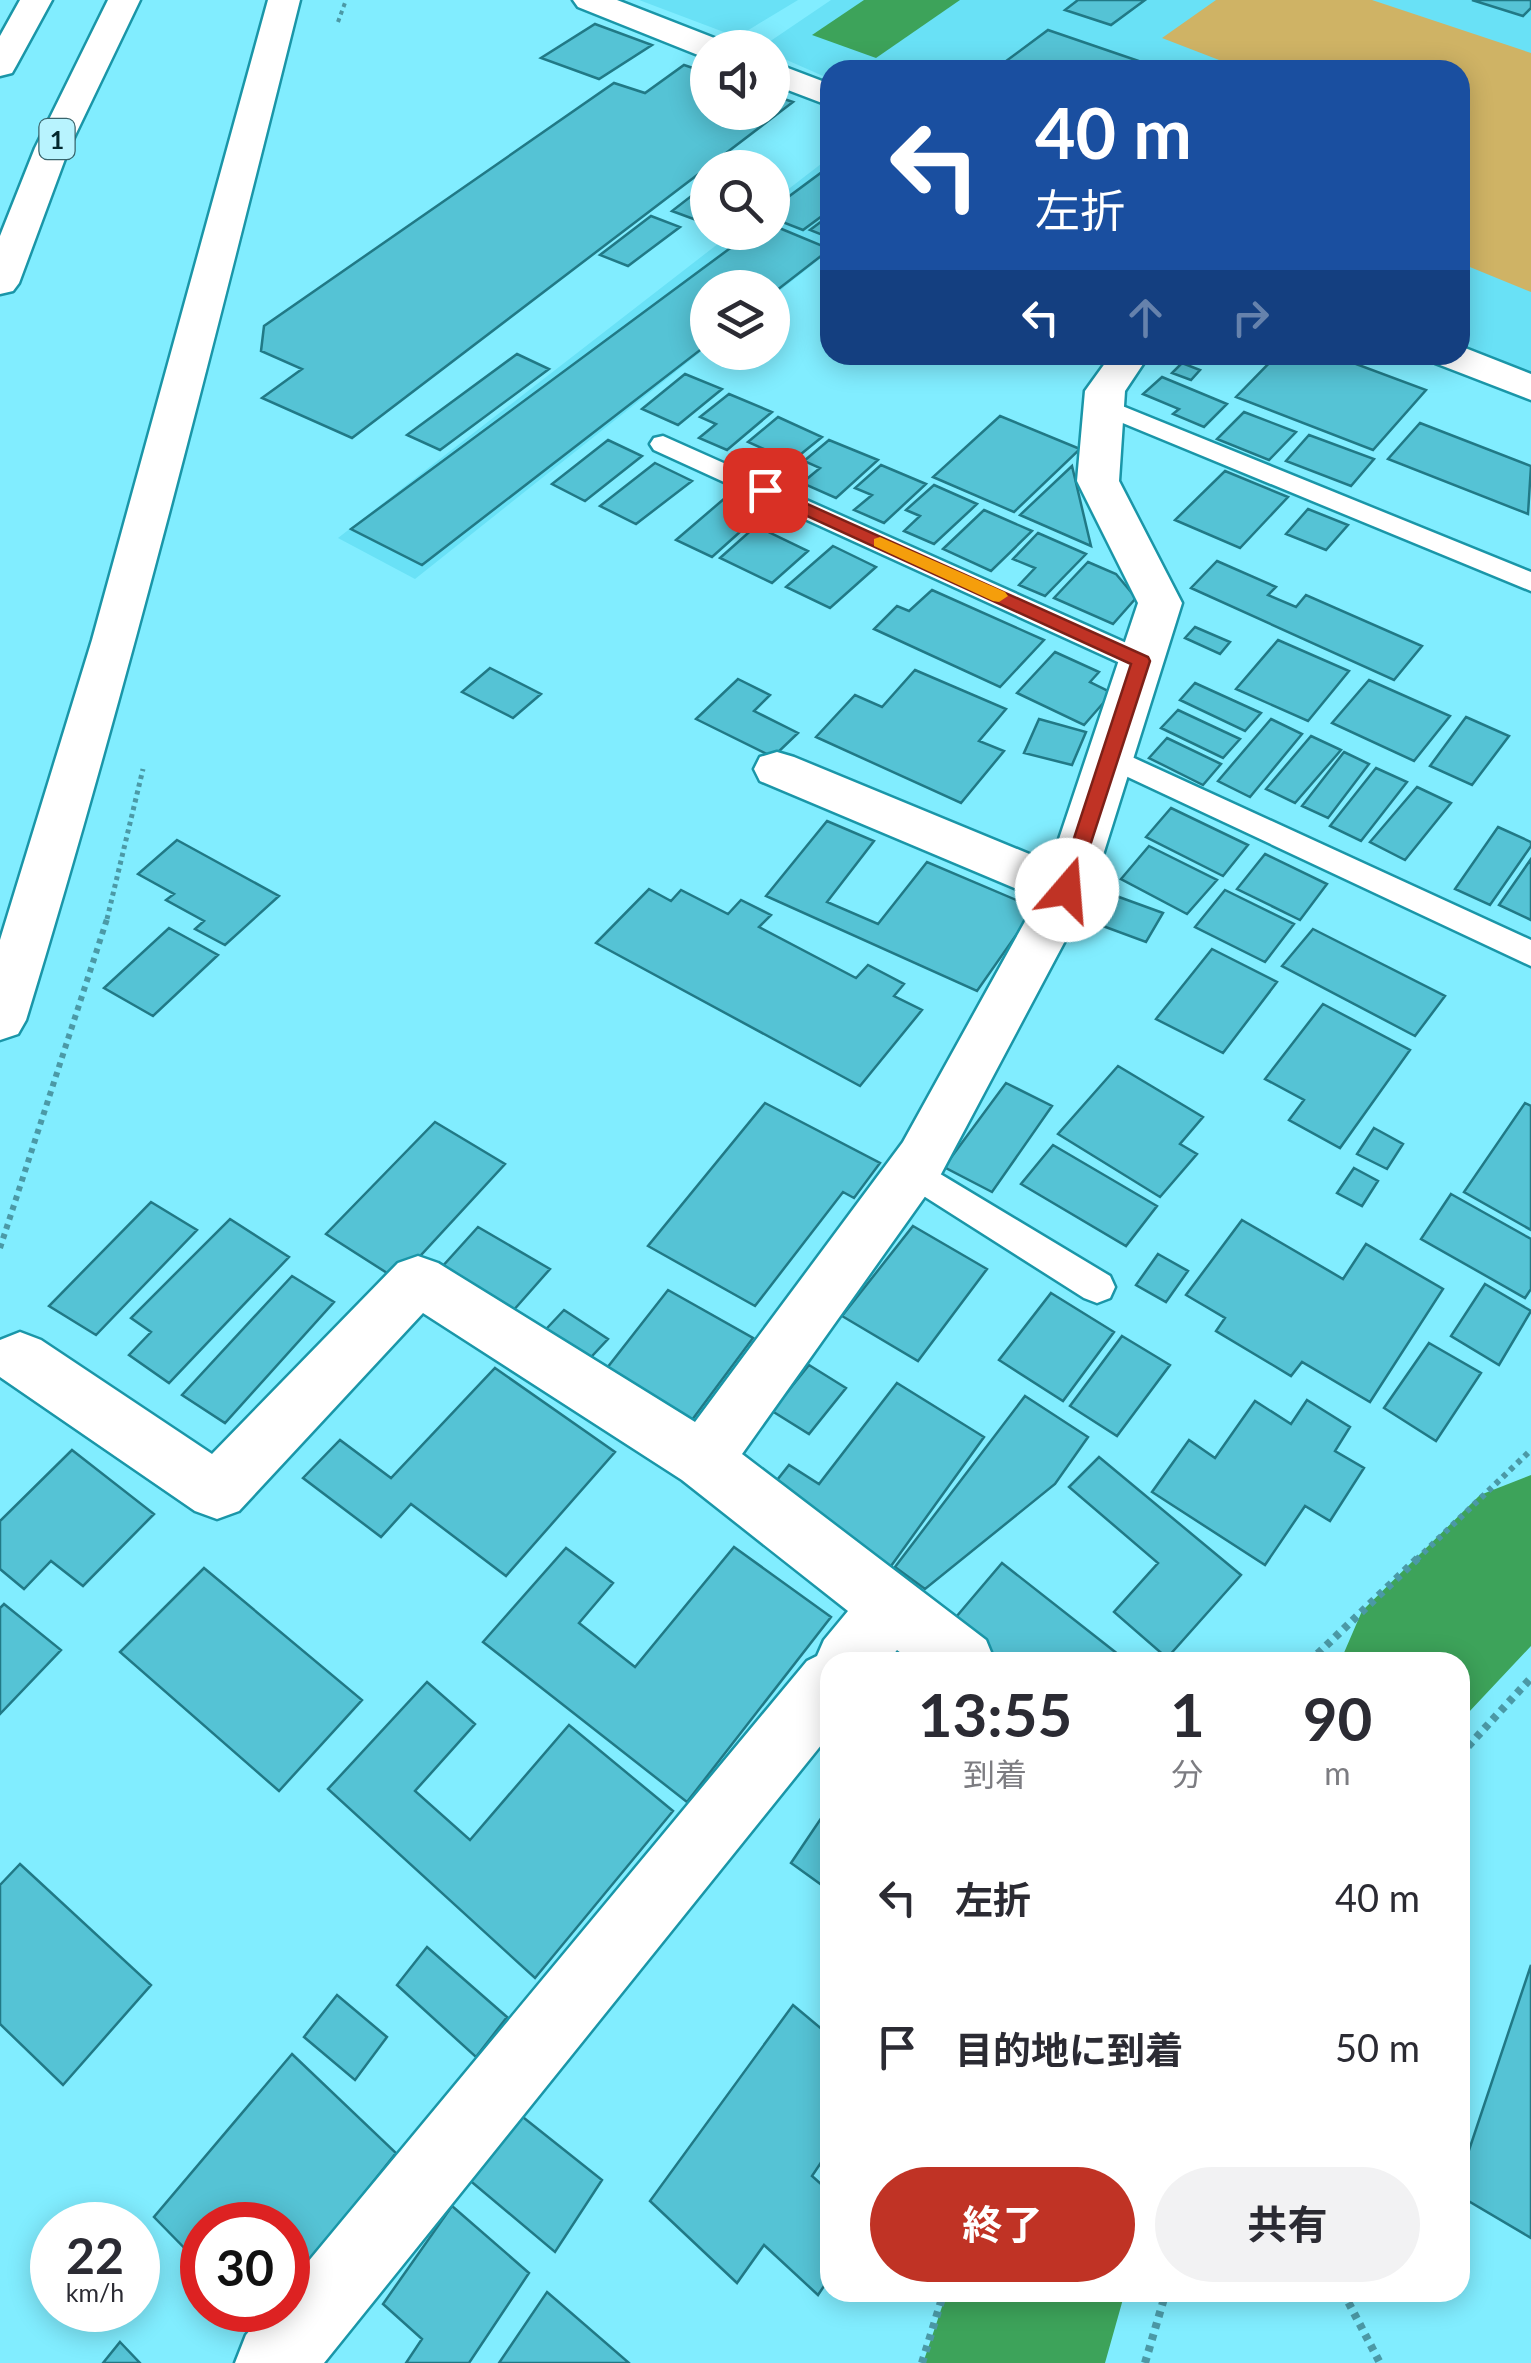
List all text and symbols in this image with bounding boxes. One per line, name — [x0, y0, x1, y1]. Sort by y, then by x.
map controls — [690, 30, 790, 370]
button: sound — [690, 30, 790, 130]
text: 40 m — [1035, 90, 1192, 174]
icon: left — [870, 100, 1000, 230]
road number: 1 — [40, 119, 74, 159]
button: search — [690, 150, 790, 250]
text: 左折 — [1035, 183, 1125, 237]
button: layers — [690, 270, 790, 370]
icon: left — [1013, 290, 1068, 345]
icon: ahead — [1118, 290, 1173, 345]
icon: right — [1223, 290, 1278, 345]
pin — [723, 448, 808, 533]
icon: arrive — [738, 463, 793, 518]
position arrow — [1015, 838, 1119, 942]
text: 13:55 — [918, 1678, 1072, 1750]
text: 1 — [1170, 1678, 1205, 1750]
text: 90 — [1303, 1682, 1372, 1754]
text: m — [1324, 1753, 1351, 1792]
text: 到着 — [963, 1754, 1027, 1793]
text: 分 — [1171, 1754, 1204, 1793]
icon: left — [870, 1870, 925, 1925]
text: 40 m — [1335, 1874, 1420, 1920]
text: 左折 — [955, 1876, 1031, 1922]
icon: arrive — [870, 2020, 925, 2075]
text: 50 m — [1335, 2024, 1420, 2070]
text: 目的地に到着 — [955, 2026, 1183, 2072]
button: 終了 — [870, 2167, 1135, 2282]
button: 共有 — [1155, 2167, 1420, 2282]
speed limit sign: 30 — [180, 2202, 310, 2332]
text: 22 — [66, 2225, 124, 2285]
text: km/h — [66, 2277, 124, 2307]

